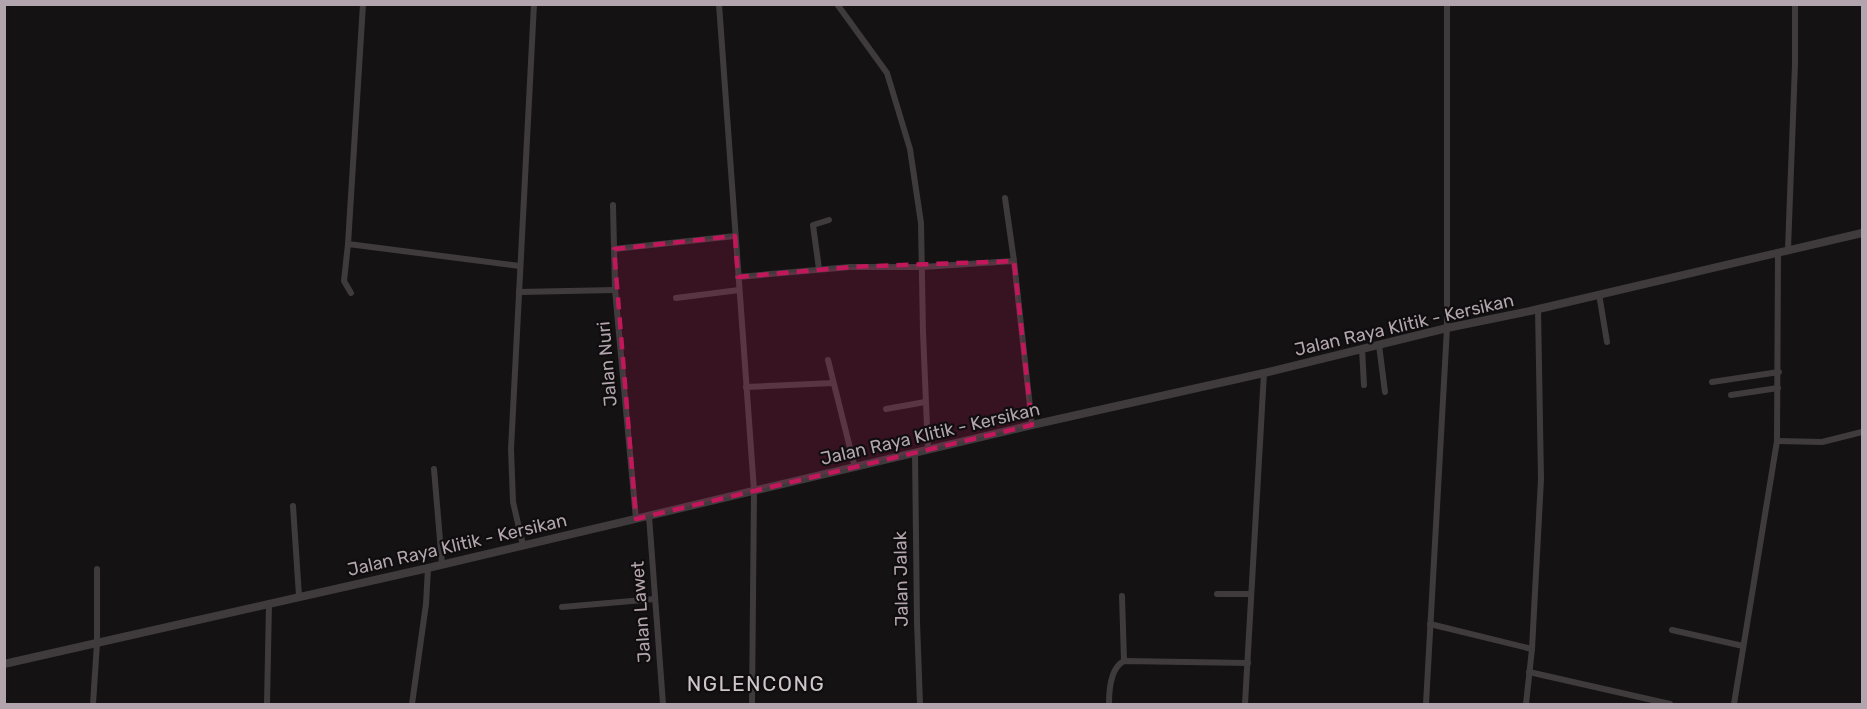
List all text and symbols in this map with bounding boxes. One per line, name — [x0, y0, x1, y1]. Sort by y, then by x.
street label: Jalan Raya Klitik - Kersikan — [1292, 289, 1516, 361]
street label: Jalan Nuri — [592, 320, 622, 408]
street label: Jalan Raya Klitik - Kersikan — [818, 398, 1042, 470]
street label: Jalan Raya Klitik - Kersikan — [345, 509, 569, 581]
street label: Jalan Jalak — [889, 530, 913, 627]
street label: Jalan Lawet — [626, 560, 656, 664]
district label: NGLENCONG — [687, 671, 825, 696]

